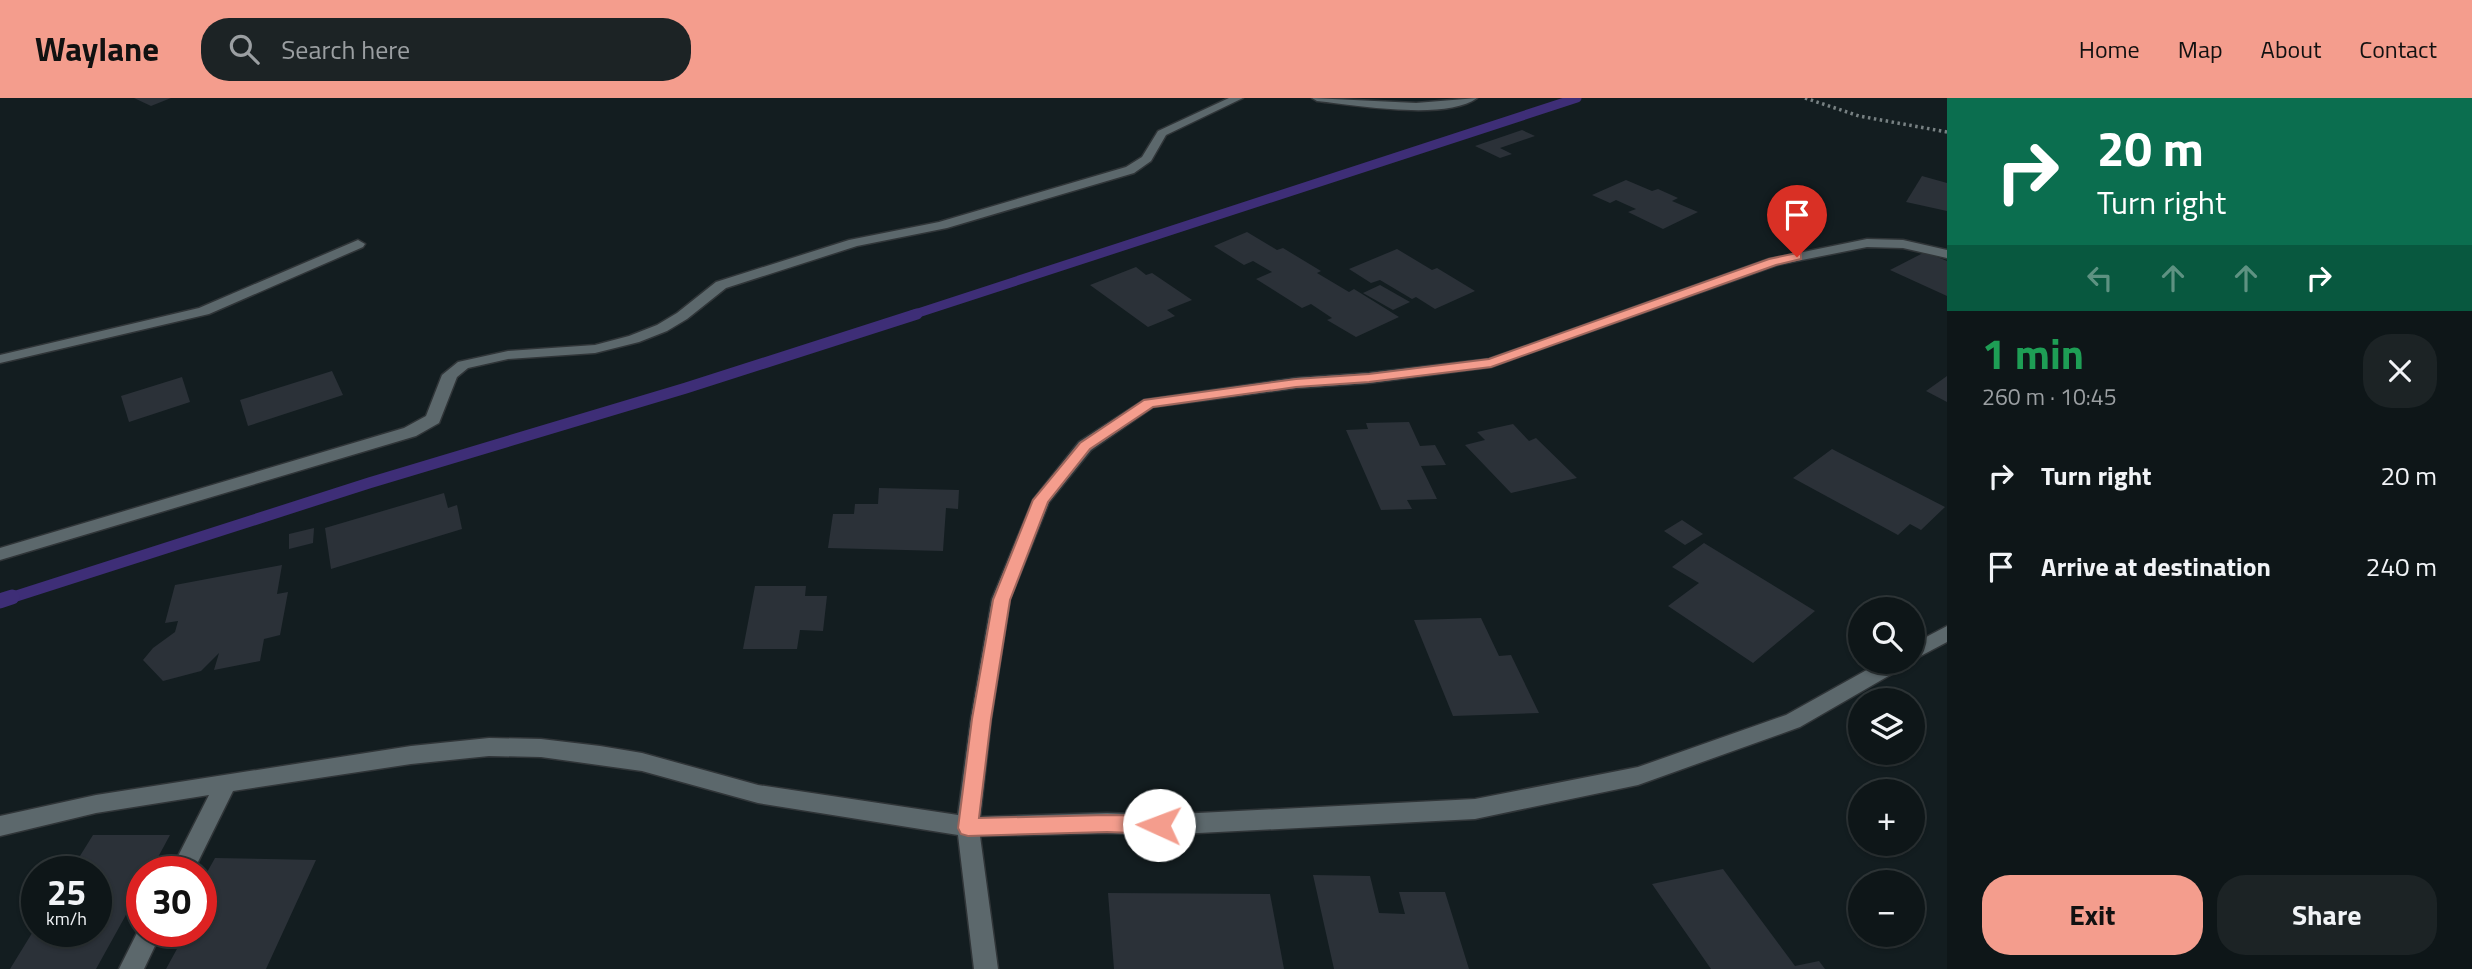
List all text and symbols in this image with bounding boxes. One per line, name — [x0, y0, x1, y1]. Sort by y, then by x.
search box — [201, 18, 691, 81]
text: Waylane — [35, 24, 159, 74]
icon: search — [225, 30, 263, 68]
text: Search here — [281, 30, 410, 69]
text: Home — [2079, 31, 2140, 67]
text: Map — [2178, 31, 2223, 67]
text: About — [2261, 31, 2321, 67]
text: Contact — [2359, 31, 2437, 67]
text: 20 m — [2097, 110, 2204, 185]
icon: right — [1982, 126, 2073, 217]
text: Turn right — [2097, 178, 2226, 226]
pin — [1767, 185, 1827, 257]
icon: arrive — [1778, 196, 1816, 234]
icon: left — [2081, 259, 2119, 297]
icon: ahead — [2154, 259, 2192, 297]
icon: ahead — [2227, 259, 2265, 297]
icon: right — [2300, 259, 2338, 297]
text: 1 min — [1982, 321, 2084, 385]
button: close — [2363, 334, 2437, 408]
text: 260 m · 10:45 — [1982, 379, 2117, 414]
text: Turn right — [2041, 456, 2152, 495]
text: 20 m — [2380, 456, 2437, 495]
icon: right — [1982, 457, 2020, 495]
text: Arrive at destination — [2041, 547, 2271, 586]
text: 240 m — [2366, 547, 2437, 586]
icon: arrive — [1982, 548, 2020, 586]
map controls — [1848, 597, 1925, 947]
button: search — [1848, 597, 1925, 674]
button: layers — [1848, 688, 1925, 765]
button: + — [1848, 779, 1925, 856]
position arrow — [1122, 788, 1196, 862]
speed limit sign: 30 — [126, 856, 217, 947]
text: 25 — [47, 865, 86, 919]
button: − — [1848, 870, 1925, 947]
button: Exit — [1982, 875, 2203, 955]
button: Share — [2217, 875, 2437, 955]
text: km/h — [46, 905, 87, 932]

